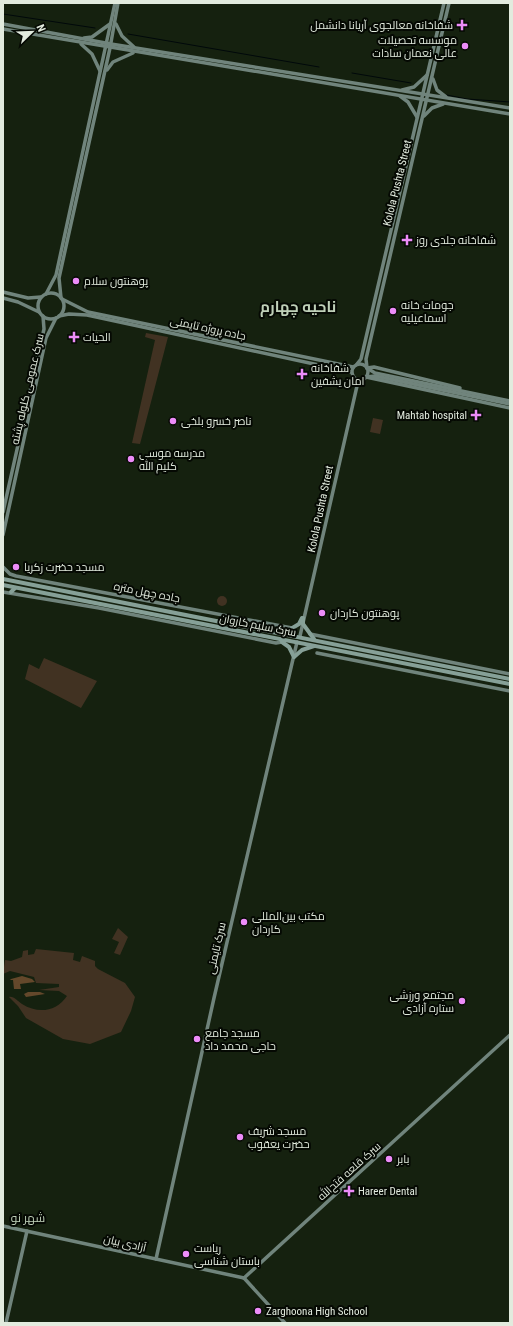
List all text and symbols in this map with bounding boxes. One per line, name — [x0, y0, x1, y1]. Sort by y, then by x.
north arrow — [12, 12, 52, 52]
place label: شفاخانه معالجوی آریانا دانشمل — [310, 19, 453, 32]
marker: شفاخانه معالجوی آریانا دانشمل — [456, 19, 468, 31]
text: N — [33, 23, 48, 34]
place label: موسسه تحصیلات عالی نعمان سادات — [372, 34, 457, 60]
marker: موسسه تحصیلات عالی نعمان سادات — [460, 41, 470, 51]
street label: Kolola Pushta Street — [380, 139, 414, 228]
marker: شفاخانه جلدی روز — [401, 234, 413, 246]
place label: شفاخانه جلدی روز — [415, 234, 496, 247]
place label: پوهنتون سلام — [84, 275, 148, 289]
marker: پوهنتون سلام — [71, 276, 81, 286]
district label: ناحیه چهارم — [260, 298, 336, 318]
place label: جومات خانه اسماعيليه — [401, 299, 454, 325]
marker: جومات خانه اسماعيليه — [388, 306, 398, 316]
street label: جاده پروژه تایمنی — [169, 314, 247, 343]
marker: الحیات — [68, 331, 80, 343]
place label: الحیات — [83, 331, 111, 344]
street label: سرک عمومی کلوله پشته — [8, 332, 47, 446]
place label: شفاخانه امان یشفین — [311, 362, 364, 388]
marker: شفاخانه امان یشفین — [296, 368, 308, 380]
place label: Mahtab hospital — [397, 409, 467, 422]
marker: Mahtab hospital — [470, 409, 482, 421]
place label: ناصر خسرو بلخی — [181, 415, 252, 428]
marker: ناصر خسرو بلخی — [168, 416, 178, 426]
place label: مدرسه موسی کلیم الله — [139, 447, 205, 474]
marker: مدرسه موسی کلیم الله — [126, 454, 136, 464]
street label: Kolola Pushta Street — [305, 465, 336, 554]
place label: مسجد حضرت زکریا — [24, 561, 104, 574]
marker: مسجد حضرت زکریا — [11, 562, 21, 572]
street label: جاده چهل متره — [113, 580, 181, 605]
place label: پوهنتون کاردان — [330, 607, 399, 620]
marker: پوهنتون کاردان — [317, 608, 327, 618]
street label: سرک سلیم کاروان — [218, 612, 297, 640]
place label: مکتب بین‌المللی کاردان — [252, 910, 325, 936]
marker: مکتب بین‌المللی کاردان — [239, 917, 249, 927]
street label: سرک تایمنی — [204, 921, 229, 975]
place label: مجتمع ورزشی ستاره آزادی — [390, 989, 454, 1015]
marker: مجتمع ورزشی ستاره آزادی — [457, 996, 467, 1006]
place label: مسجد جامع حاجی محمد داد — [205, 1027, 276, 1053]
marker: مسجد جامع حاجی محمد داد — [192, 1034, 202, 1044]
place label: مسجد شریف حضرت یعقوب — [248, 1125, 310, 1151]
marker: مسجد شریف حضرت یعقوب — [235, 1132, 245, 1142]
street label: سرک قلعه فتح‌الله — [314, 1138, 384, 1204]
place label: بابر — [396, 1153, 409, 1166]
marker: بابر — [384, 1154, 394, 1164]
marker: Hareer Dental — [343, 1185, 355, 1197]
place label: Hareer Dental — [358, 1185, 417, 1198]
district label: شهر نو — [11, 1211, 45, 1225]
street label: آزادی بیان — [102, 1232, 147, 1255]
place label: ریاست باستان شناسی — [194, 1242, 260, 1268]
marker: ریاست باستان شناسی — [181, 1249, 191, 1259]
place label: Zarghoona High School — [266, 1305, 367, 1318]
marker: Zarghoona High School — [253, 1306, 263, 1316]

